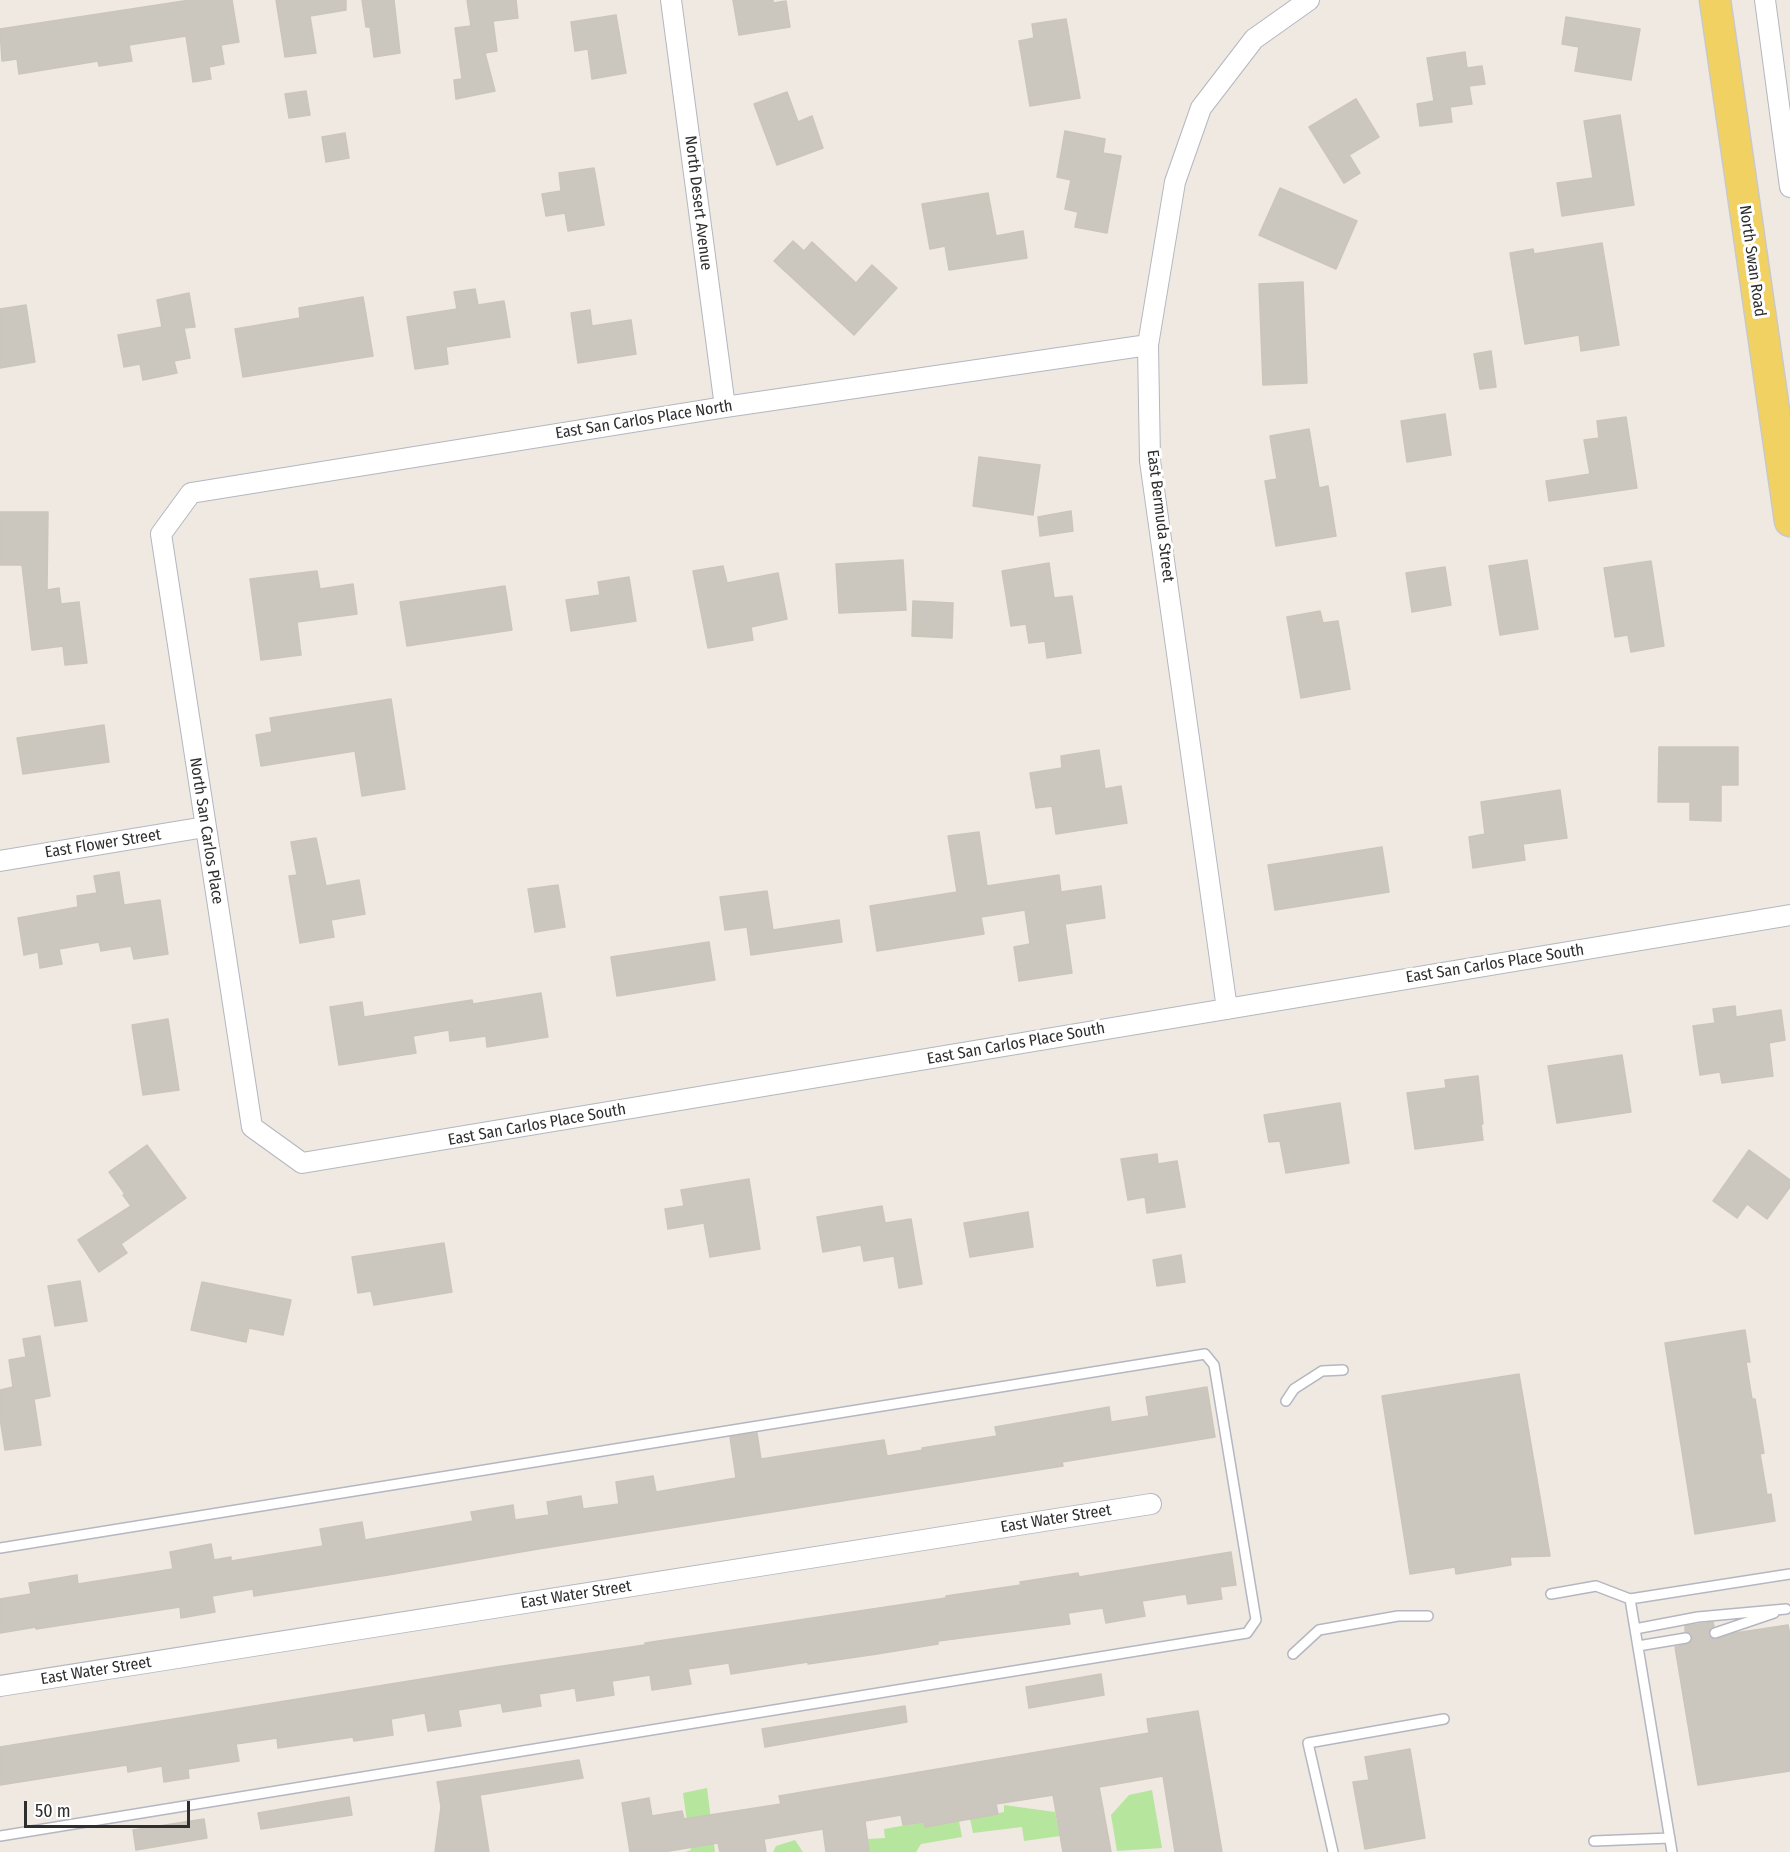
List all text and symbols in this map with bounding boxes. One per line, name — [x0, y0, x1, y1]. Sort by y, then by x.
street label: North Desert Avenue — [680, 134, 716, 272]
street label: North Swan Road — [1735, 204, 1769, 318]
street label: East San Carlos Place North — [554, 397, 734, 443]
street label: East Bermuda Street — [1142, 449, 1178, 583]
street label: North San Carlos Place — [185, 756, 227, 906]
street label: East Flower Street — [44, 825, 162, 863]
street label: East San Carlos Place South — [1405, 940, 1585, 988]
street label: East San Carlos Place South — [926, 1019, 1106, 1069]
street label: East San Carlos Place South — [447, 1100, 627, 1150]
street label: East Water Street — [999, 1501, 1113, 1537]
street label: East Water Street — [519, 1577, 633, 1613]
street label: East Water Street — [39, 1653, 153, 1689]
scale bar — [27, 1789, 194, 1827]
text: 50 m — [35, 1800, 71, 1822]

